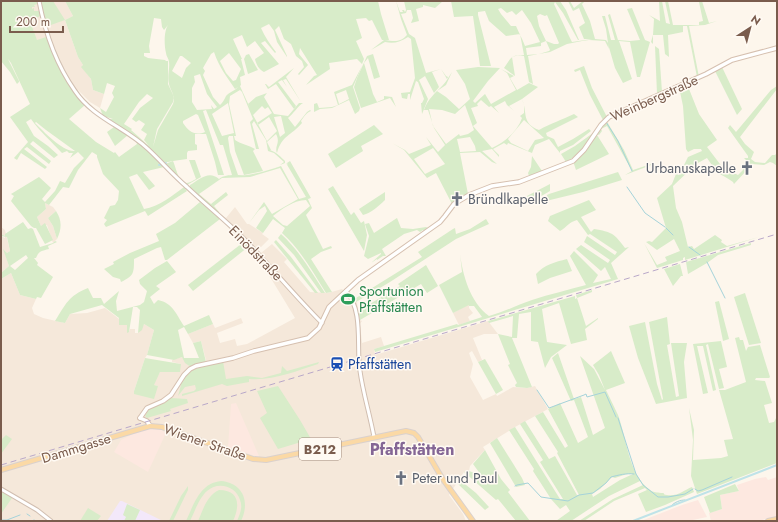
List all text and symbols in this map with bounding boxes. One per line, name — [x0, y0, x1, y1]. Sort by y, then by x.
scale bar — [10, 8, 63, 34]
north arrow — [730, 8, 770, 48]
text: N — [748, 11, 764, 29]
text: 200 m — [16, 13, 50, 31]
street label: Weinbergstraße — [607, 70, 701, 126]
place label: Urbanuskapelle — [646, 158, 736, 178]
church icon: Urbanuskapelle — [739, 160, 755, 176]
place label: Bründlkapelle — [468, 189, 548, 209]
church icon: Bründlkapelle — [449, 191, 465, 207]
street label: Einödstraße — [224, 221, 288, 285]
place label: Sportunion Pfaffstätten — [359, 281, 424, 317]
sports icon: Sportunion Pfaffstätten — [340, 291, 356, 307]
place label: Pfaffstätten — [348, 354, 412, 374]
station icon: Pfaffstätten — [329, 356, 345, 372]
street label: Wiener Straße — [161, 419, 249, 465]
street label: Dammgasse — [39, 428, 113, 468]
road number: B212 — [299, 438, 341, 460]
district label: Pfaffstätten — [370, 438, 454, 461]
place label: Peter und Paul — [412, 468, 497, 488]
church icon: Peter und Paul — [393, 470, 409, 486]

